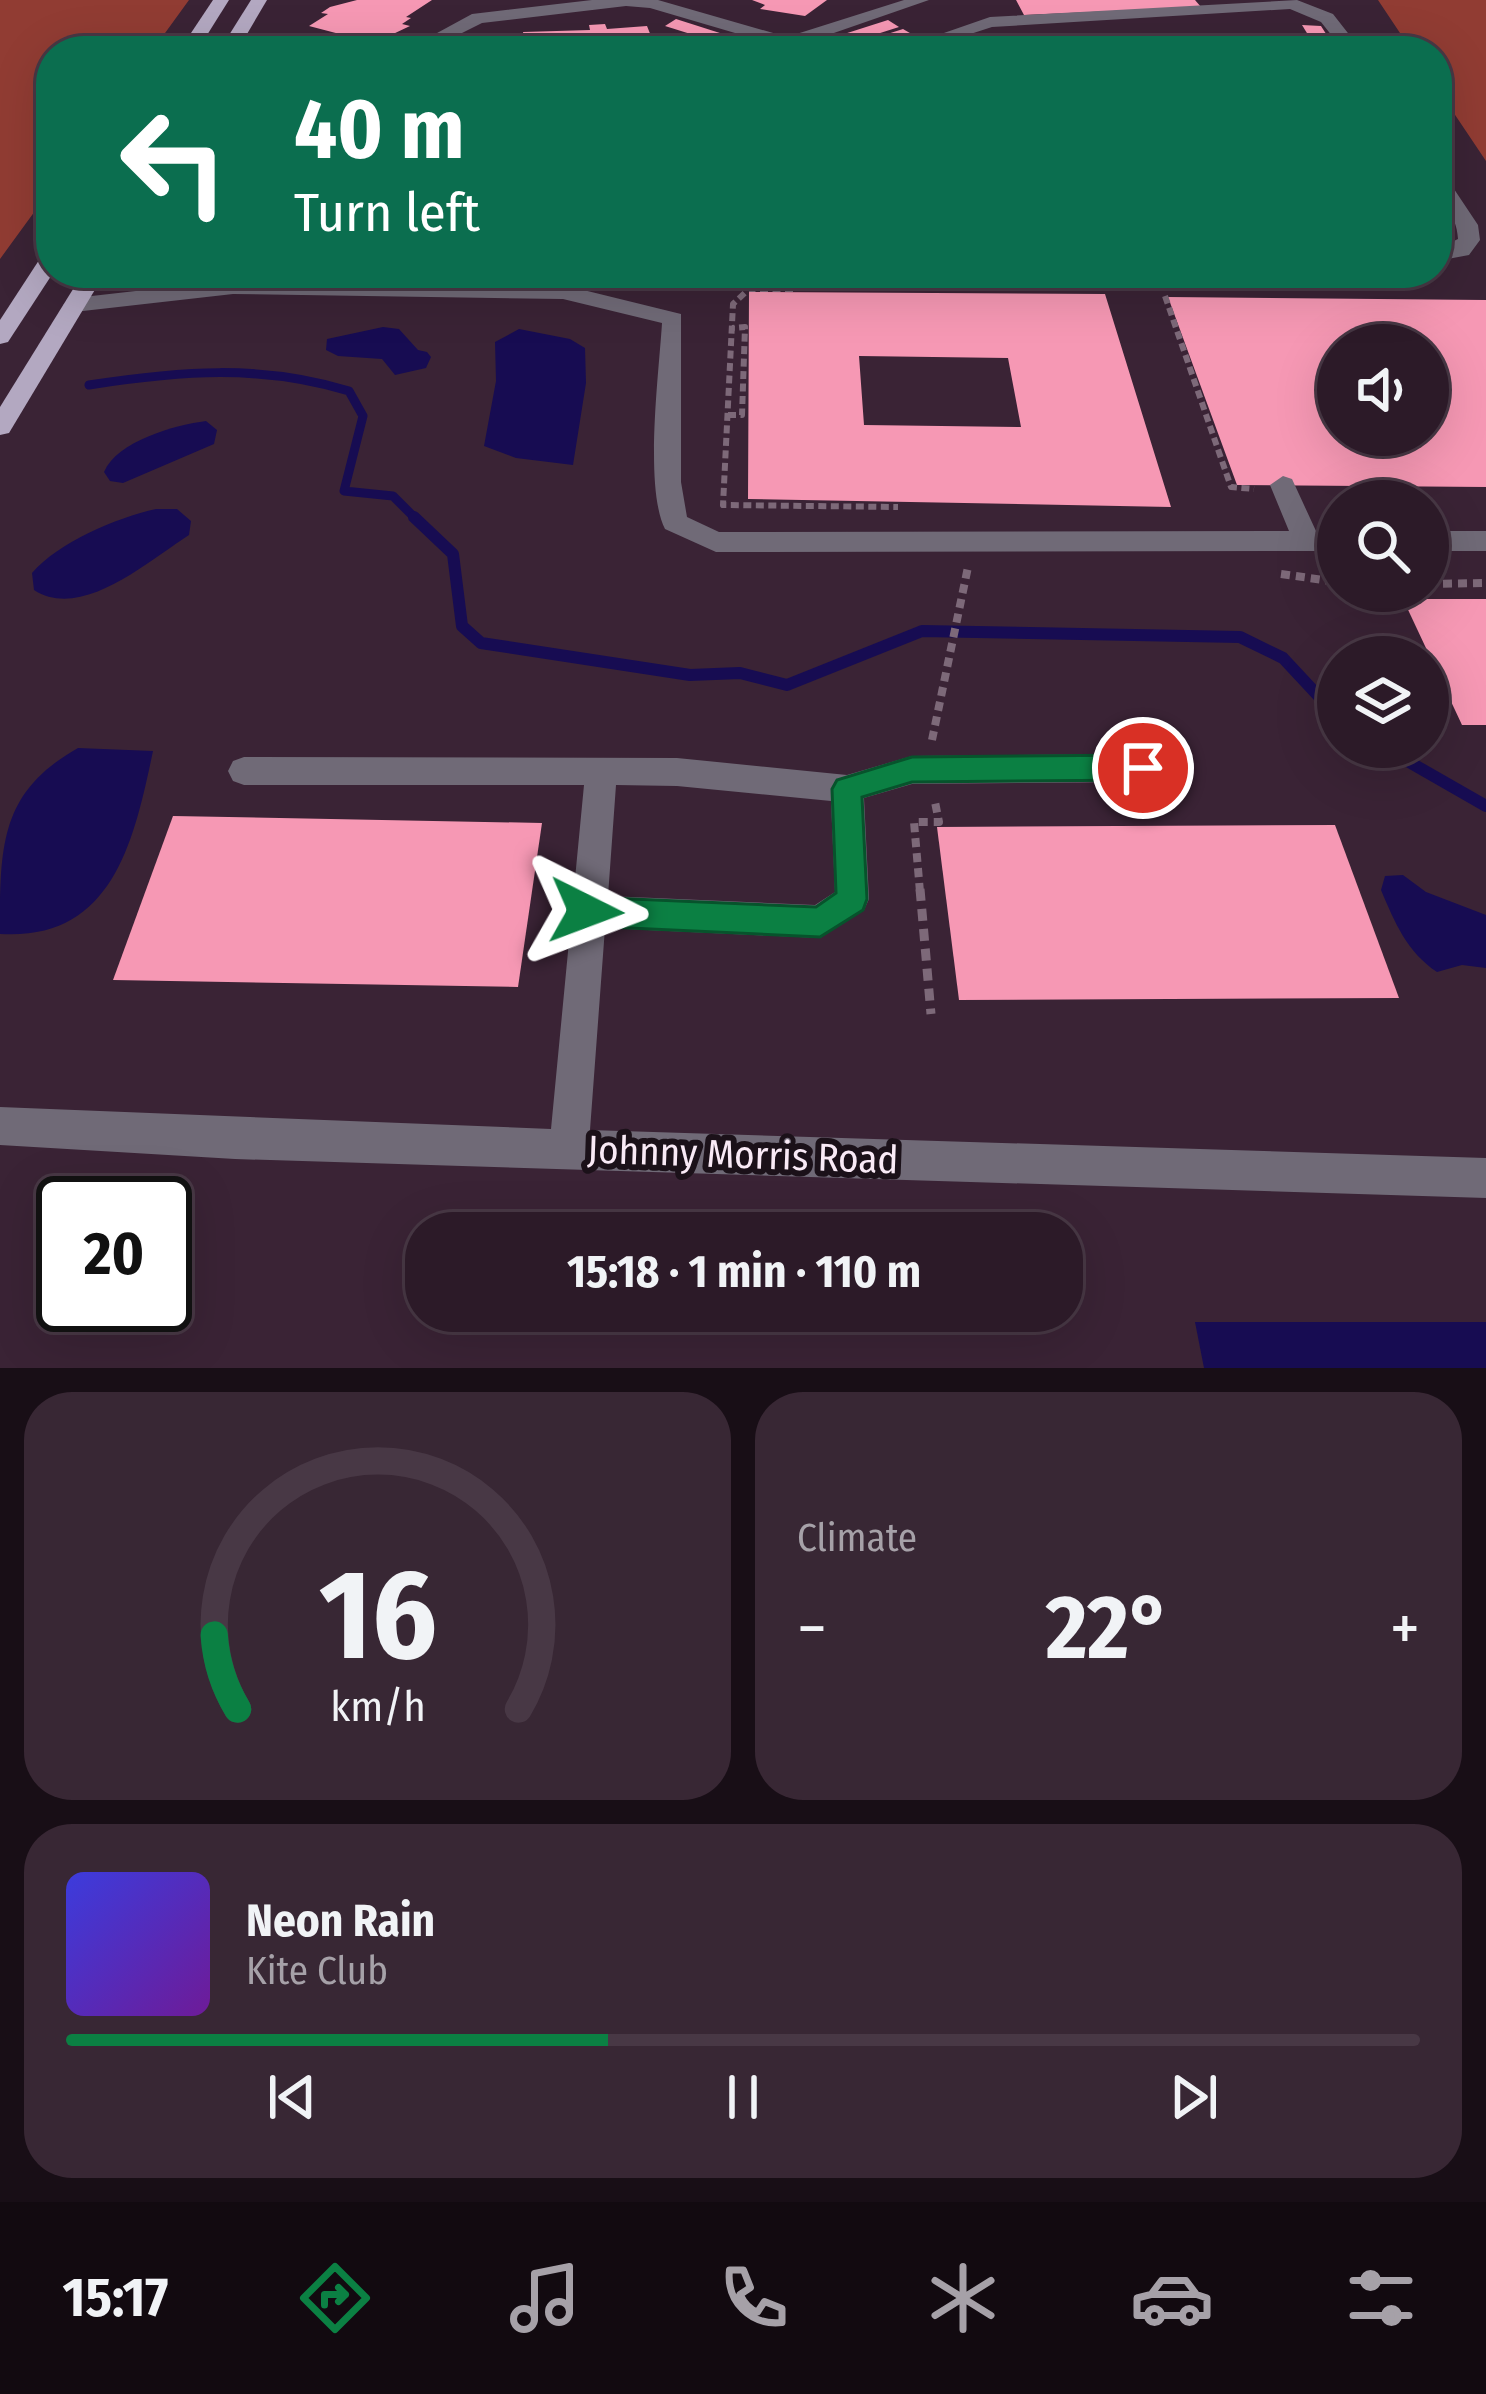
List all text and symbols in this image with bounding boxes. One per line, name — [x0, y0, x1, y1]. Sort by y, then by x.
text: 40 m — [294, 79, 465, 180]
icon: left — [96, 84, 252, 240]
text: Turn left — [294, 181, 480, 245]
map controls — [1317, 324, 1449, 768]
button: sound — [1317, 324, 1449, 456]
button: search — [1317, 480, 1449, 612]
button: layers — [1317, 636, 1449, 768]
pin — [1092, 717, 1194, 819]
icon: arrive — [1110, 735, 1176, 801]
position arrow — [523, 848, 649, 974]
street label: Johnny Morris Road — [587, 1127, 899, 1183]
speed limit sign: 20 — [36, 1176, 192, 1332]
text: 15:18 · 1 min · 110 m — [567, 1245, 921, 1299]
text: Climate — [797, 1515, 917, 1561]
text: 16 — [318, 1541, 437, 1691]
text: 22° — [1046, 1574, 1171, 1682]
text: − — [797, 1589, 827, 1668]
text: + — [1390, 1589, 1420, 1668]
text: km/h — [330, 1681, 425, 1732]
text: Neon Rain — [246, 1894, 435, 1948]
text: Kite Club — [246, 1948, 388, 1994]
icon: previous — [259, 2064, 325, 2130]
icon: pause — [710, 2064, 776, 2130]
icon: next — [1161, 2064, 1227, 2130]
icon: directions — [293, 2256, 377, 2340]
icon: music — [503, 2256, 587, 2340]
icon: phone — [712, 2256, 796, 2340]
icon: climate — [921, 2256, 1005, 2340]
icon: car — [1130, 2256, 1214, 2340]
icon: filters — [1339, 2256, 1423, 2340]
text: 15:17 — [63, 2266, 168, 2330]

